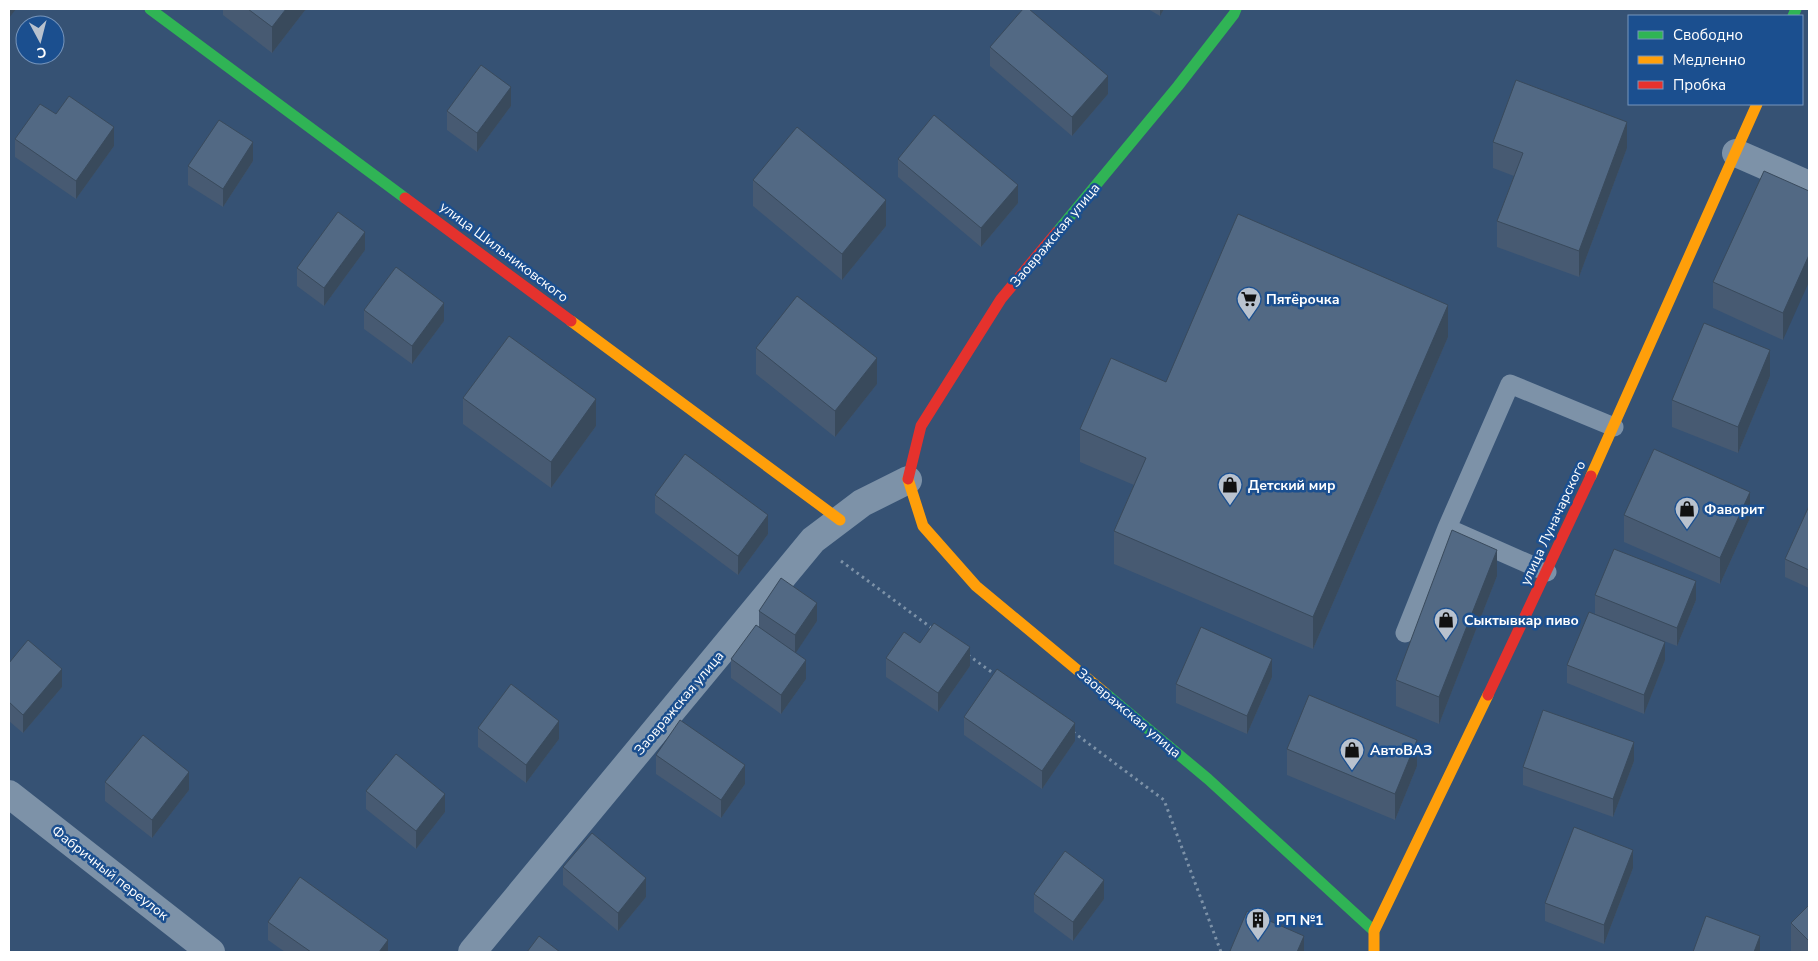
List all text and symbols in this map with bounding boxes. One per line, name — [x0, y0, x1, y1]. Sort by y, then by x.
north arrow — [15, 15, 65, 65]
legend — [1628, 15, 1803, 105]
text: Свободно — [1673, 25, 1743, 45]
text: С — [35, 42, 47, 62]
text: Медленно — [1673, 50, 1746, 70]
text: Пробка — [1673, 75, 1726, 95]
street label: Заовражская улица — [1006, 179, 1104, 291]
street label: улица Шильниковского — [436, 197, 572, 307]
supermarket icon: Пятёрочка — [1236, 286, 1262, 320]
place label: Пятёрочка — [1266, 290, 1340, 309]
street label: улица Луначарского — [1516, 457, 1590, 588]
shop icon: Детский мир — [1217, 472, 1243, 506]
place label: Детский мир — [1248, 476, 1336, 495]
shop icon: Фаворит — [1674, 496, 1700, 530]
place label: Фаворит — [1704, 500, 1765, 519]
shop icon: Сыктывкар пиво — [1433, 607, 1459, 641]
place label: Сыктывкар пиво — [1464, 611, 1579, 630]
street label: Заовражская улица — [630, 647, 728, 759]
street label: Заовражская улица — [1073, 664, 1185, 762]
shop icon: АвтоВАЗ — [1339, 737, 1365, 771]
place label: АвтоВАЗ — [1370, 741, 1432, 760]
street label: Фабричный переулок — [48, 821, 173, 925]
building icon: РП №1 — [1245, 907, 1271, 941]
place label: РП №1 — [1276, 911, 1324, 930]

